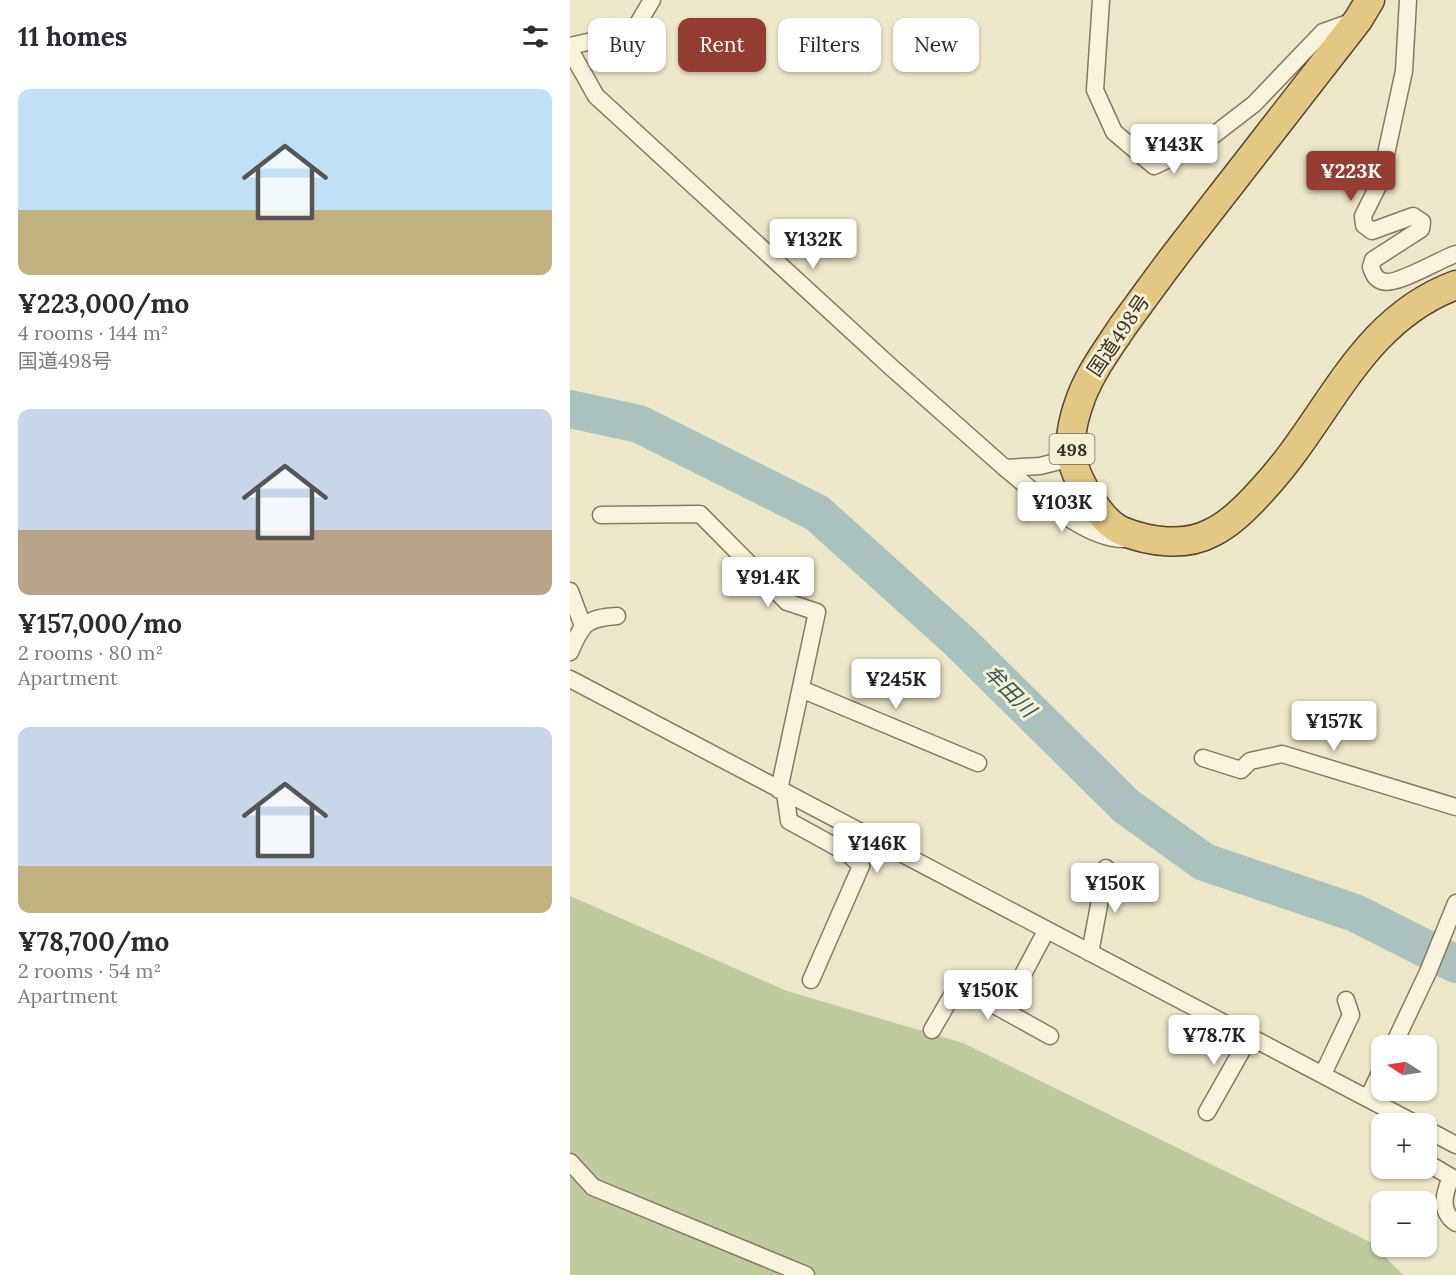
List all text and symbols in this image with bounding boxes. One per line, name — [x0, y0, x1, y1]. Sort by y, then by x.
chip: Buy — [588, 18, 666, 72]
chip: Rent — [678, 18, 766, 72]
chip: Filters — [778, 18, 881, 72]
chip: New — [893, 18, 979, 72]
text: 11 homes — [18, 20, 127, 53]
icon: filters — [519, 20, 552, 53]
pin: ¥143K — [1132, 124, 1216, 175]
icon: home — [231, 128, 339, 236]
text: ¥143K — [1145, 131, 1203, 156]
pin: ¥223K — [1309, 151, 1393, 202]
text: ¥223K — [1320, 158, 1382, 183]
pin: ¥132K — [771, 219, 855, 270]
text: ¥132K — [784, 226, 842, 251]
text: ¥223,000/mo — [18, 287, 189, 320]
street label: 国道498号 — [1081, 289, 1155, 381]
text: 4 rooms · 144 m² — [18, 320, 168, 345]
text: 国道498号 — [18, 348, 112, 373]
road number: 498 — [1050, 434, 1094, 464]
icon: home — [231, 448, 339, 556]
pin: ¥103K — [1020, 482, 1104, 533]
text: ¥103K — [1032, 489, 1092, 514]
pin: ¥91.4K — [719, 557, 817, 608]
text: ¥91.4K — [736, 564, 800, 589]
text: ¥157,000/mo — [18, 607, 182, 640]
text: 2 rooms · 80 m² — [18, 640, 163, 665]
pin: ¥245K — [854, 659, 938, 710]
water label: 牟田川 — [978, 659, 1043, 724]
text: Apartment — [18, 665, 118, 690]
text: ¥245K — [865, 666, 927, 691]
pin: ¥157K — [1292, 701, 1376, 752]
text: ¥157K — [1306, 708, 1362, 733]
icon: home — [231, 766, 339, 874]
pin: ¥146K — [835, 823, 919, 874]
text: ¥146K — [847, 830, 907, 855]
pin: ¥150K — [1073, 863, 1157, 914]
text: ¥150K — [1085, 870, 1145, 895]
text: ¥78,700/mo — [18, 925, 169, 958]
text: 2 rooms · 54 m² — [18, 958, 161, 983]
pin: ¥150K — [946, 970, 1030, 1021]
text: ¥150K — [958, 977, 1018, 1002]
text: Apartment — [18, 983, 118, 1008]
pin: ¥78.7K — [1165, 1015, 1263, 1066]
text: ¥78.7K — [1183, 1022, 1245, 1047]
north arrow — [1371, 1035, 1437, 1101]
map controls — [1371, 1035, 1437, 1257]
button: + — [1371, 1113, 1437, 1179]
button: − — [1371, 1191, 1437, 1257]

